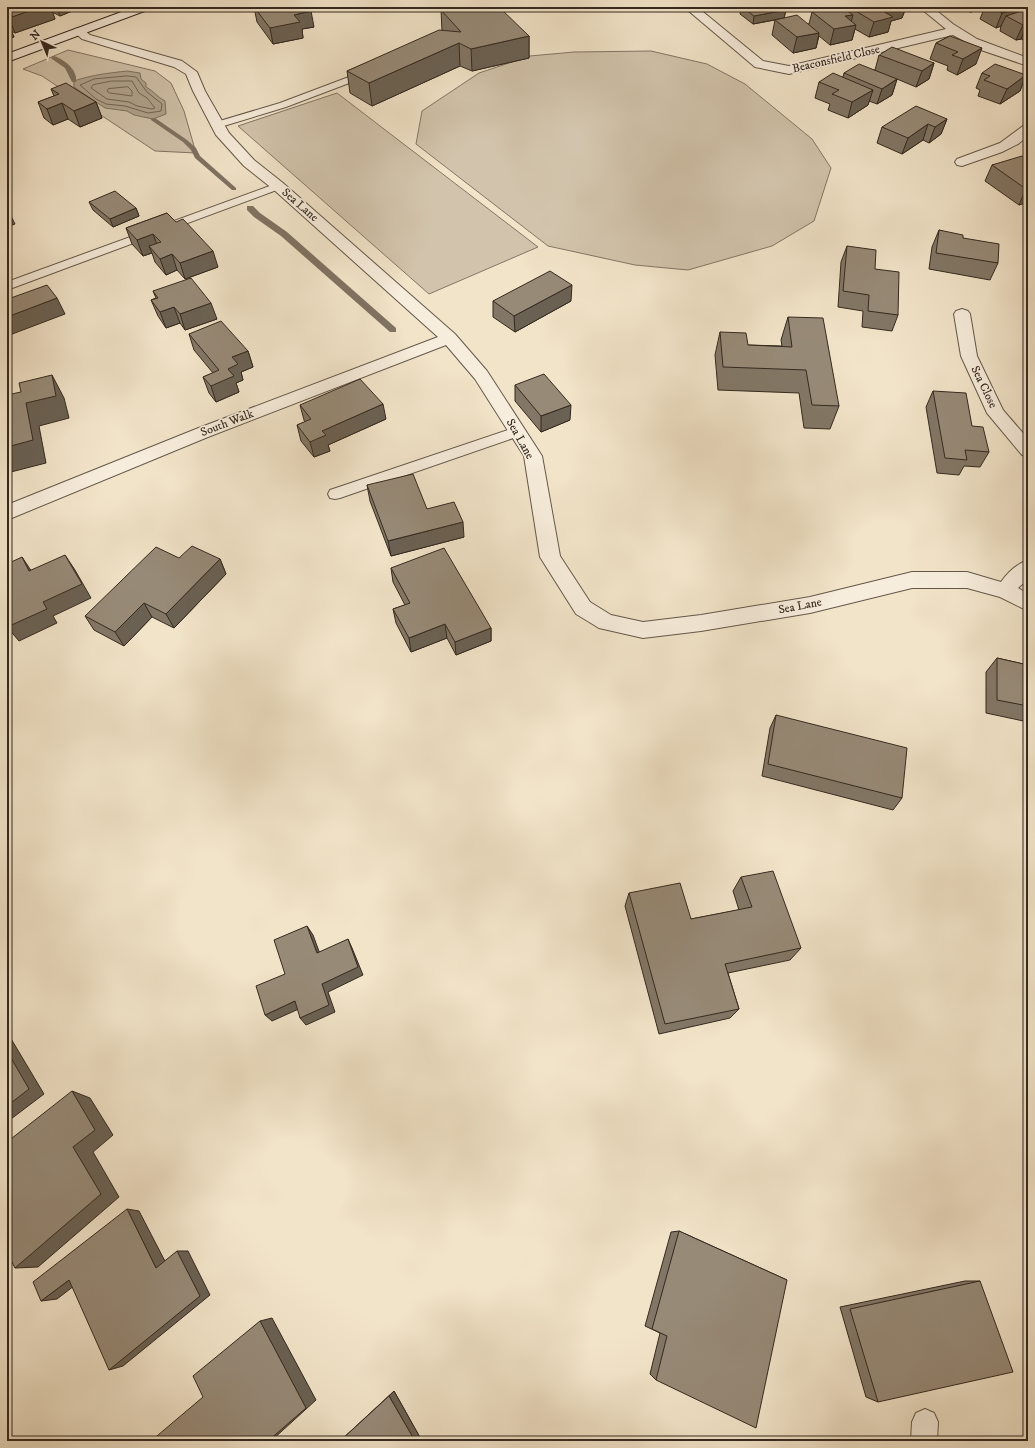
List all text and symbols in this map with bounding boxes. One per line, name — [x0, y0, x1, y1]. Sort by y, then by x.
north arrow — [22, 22, 62, 62]
text: N — [28, 27, 44, 44]
street label: Beaconsfield Close — [791, 42, 881, 76]
street label: Sea Lane — [279, 185, 322, 225]
street label: Sea Close — [967, 363, 1001, 411]
street label: South Walk — [198, 406, 256, 440]
street label: Sea Lane — [503, 416, 537, 462]
street label: Sea Lane — [777, 594, 823, 618]

